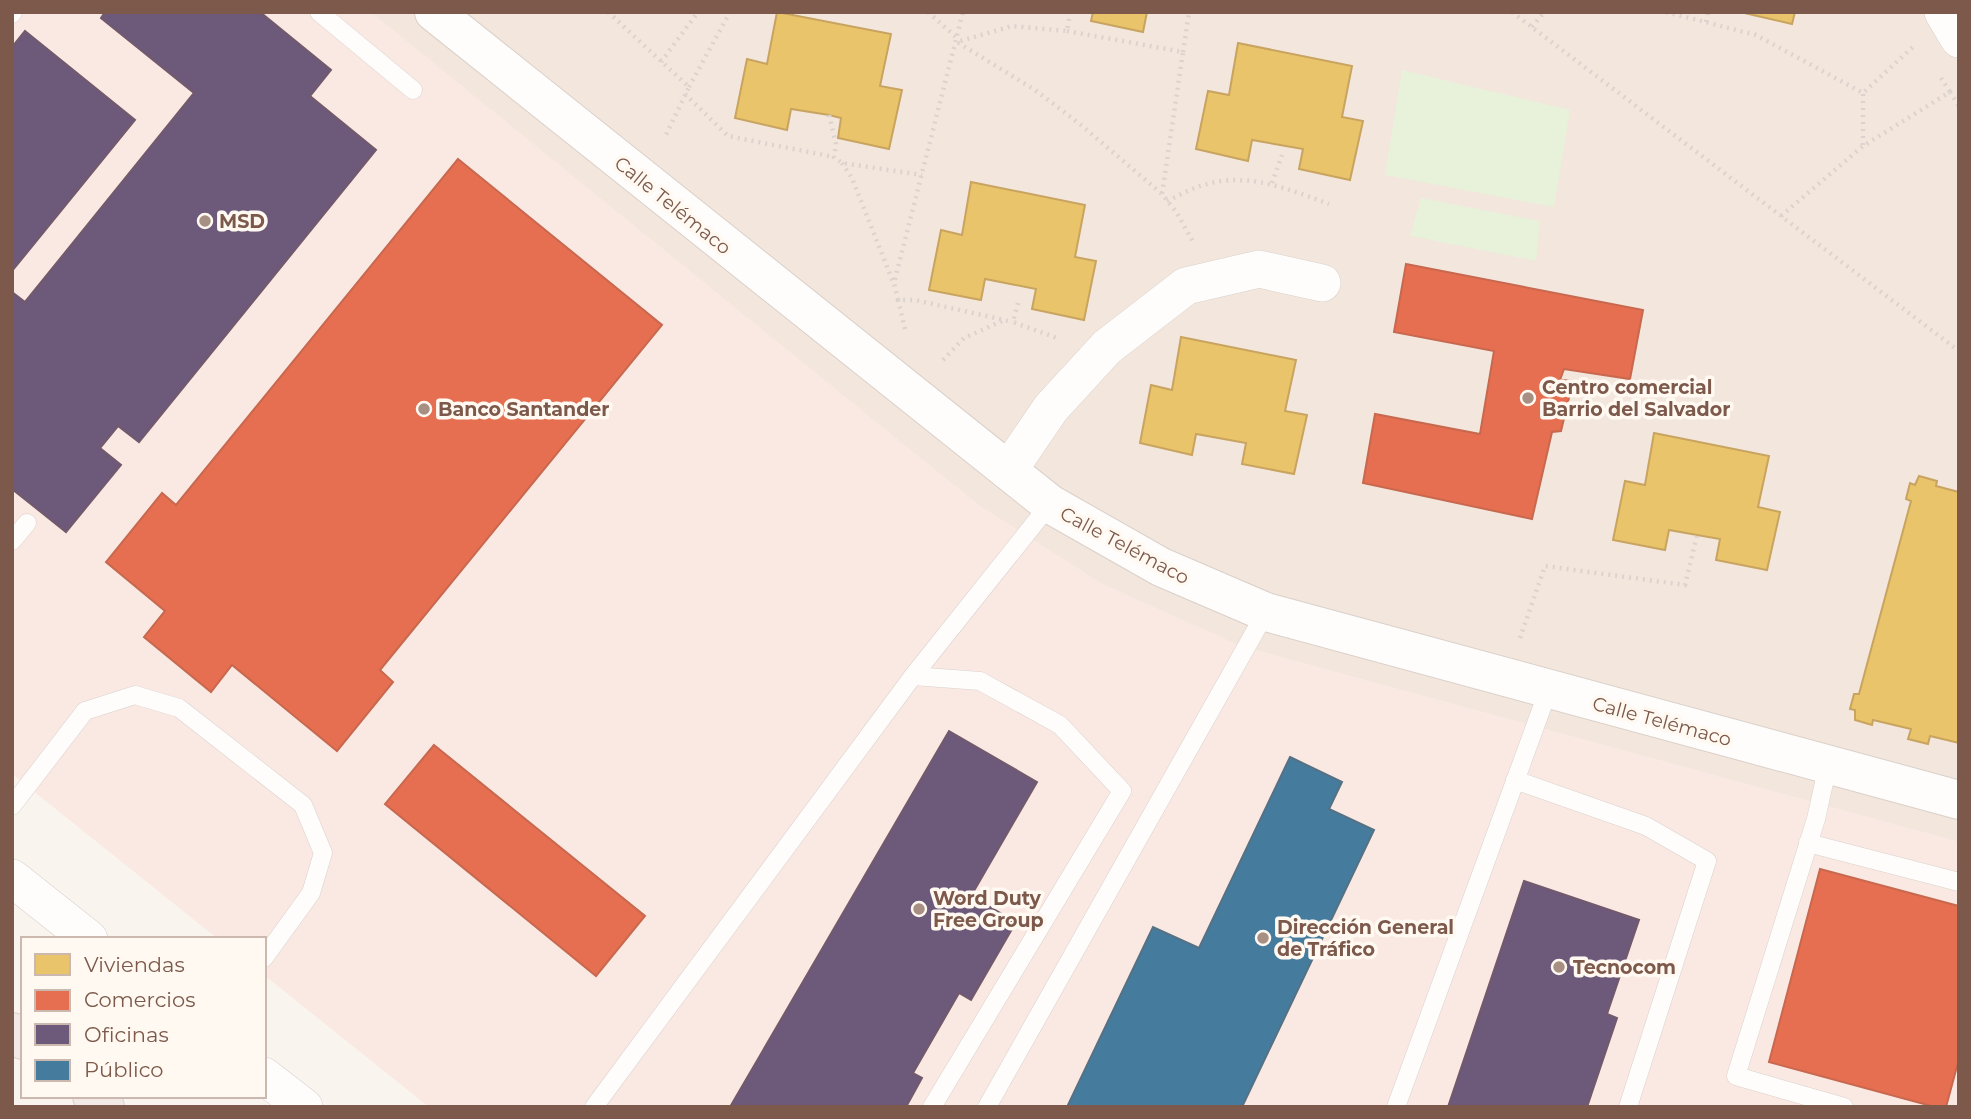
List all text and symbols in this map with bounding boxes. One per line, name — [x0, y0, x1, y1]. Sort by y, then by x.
street label: Calle Telémaco — [610, 151, 736, 259]
place label: MSD — [219, 210, 265, 233]
marker: MSD — [197, 213, 213, 229]
place label: Centro comercial Barrio del Salvador — [1542, 376, 1730, 421]
marker: Centro comercial Barrio del Salvador — [1520, 390, 1536, 406]
place label: Banco Santander — [438, 398, 610, 421]
marker: Banco Santander — [416, 401, 432, 417]
street label: Calle Telémaco — [1056, 502, 1193, 589]
street label: Calle Telémaco — [1590, 692, 1734, 751]
place label: Word Duty Free Group — [933, 887, 1044, 932]
marker: Word Duty Free Group — [911, 901, 927, 917]
place label: Dirección General de Tráfico — [1277, 916, 1454, 961]
marker: Dirección General de Tráfico — [1255, 930, 1271, 946]
legend — [21, 937, 266, 1098]
text: Viviendas — [84, 952, 185, 977]
place label: Tecnocom — [1573, 956, 1676, 979]
marker: Tecnocom — [1551, 959, 1567, 975]
text: Comercios — [84, 987, 195, 1012]
text: Oficinas — [84, 1022, 169, 1047]
text: Público — [84, 1057, 164, 1082]

